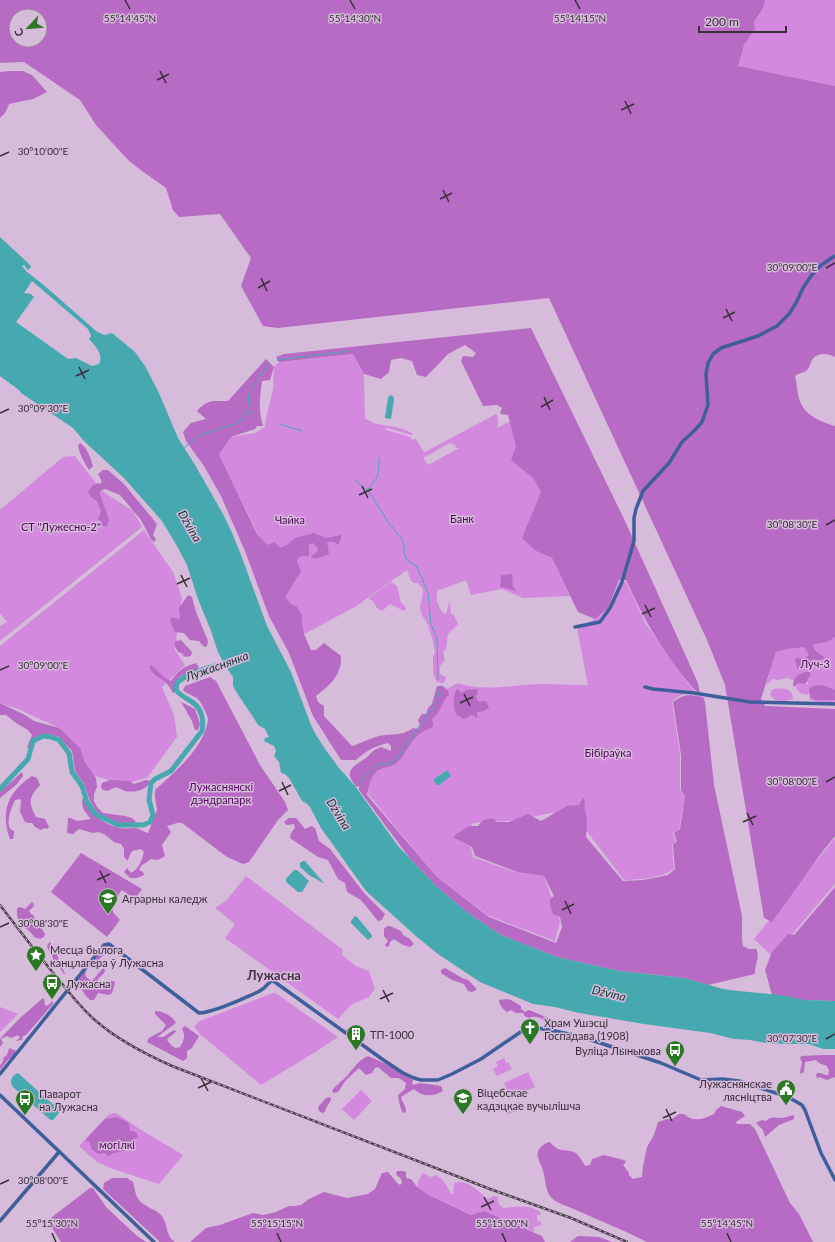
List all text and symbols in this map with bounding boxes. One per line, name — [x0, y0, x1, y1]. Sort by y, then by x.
north arrow — [8, 8, 48, 48]
scale bar — [699, 8, 786, 34]
text: 55°14'45"N — [104, 12, 156, 24]
text: 55°14'30"N — [329, 12, 381, 24]
text: 55°14'15"N — [554, 12, 606, 24]
text: 200 m — [705, 14, 739, 29]
text: С — [11, 26, 26, 39]
text: 30°10'00"E — [18, 145, 68, 157]
text: 30°09'00"E — [767, 261, 817, 273]
text: 30°09'30"E — [18, 402, 68, 414]
water label: Dźvina — [175, 507, 205, 545]
park label: Банк — [450, 512, 474, 525]
park label: Чайка — [275, 513, 305, 526]
text: 30°08'30"E — [767, 518, 817, 530]
park label: СТ "Лужесно-2" — [21, 520, 101, 533]
water label: Лужаснянка — [182, 648, 251, 685]
park label: Луч-3 — [799, 657, 830, 670]
text: 30°09'00"E — [18, 659, 68, 671]
park label: Бібіраўка — [585, 746, 631, 759]
text: 30°08'00"E — [767, 775, 817, 787]
park label: Лужаснянскі дэндрапарк — [188, 780, 254, 806]
water label: Dźvina — [324, 795, 354, 833]
school or university icon: Аграрны каледж — [97, 887, 119, 915]
place label: Аграрны каледж — [122, 892, 208, 905]
text: 30°08'30"E — [18, 917, 68, 929]
place label: Месца былога канцлагера ў Лужасна — [50, 943, 164, 969]
place icon: Месца былога канцлагера ў Лужасна — [25, 944, 47, 972]
district label: Лужасна — [246, 967, 301, 983]
bus stop icon: Лужасна — [41, 972, 63, 1000]
place label: Лужасна — [65, 977, 111, 990]
water label: Dźvina — [591, 982, 627, 1004]
place label: Храм Ушэсці Госпадава (1908) — [544, 1016, 629, 1042]
church icon: Храм Ушэсці Госпадава (1908) — [519, 1017, 541, 1045]
building icon: ТП-1000 — [345, 1023, 367, 1051]
place label: ТП-1000 — [370, 1028, 415, 1041]
text: 30°07'30"E — [767, 1032, 817, 1044]
bus stop icon: Вуліца Лынькова — [664, 1039, 686, 1067]
place label: Вуліца Лынькова — [575, 1044, 661, 1057]
place label: Лужаснянскае лясніцтва — [698, 1077, 772, 1103]
public building icon: Лужаснянскае лясніцтва — [775, 1078, 797, 1106]
place label: Віцебскае кадэцкае вучылішча — [477, 1086, 581, 1112]
place label: Паварот на Лужасна — [39, 1087, 98, 1113]
school or university icon: Віцебскае кадэцкае вучылішча — [452, 1087, 474, 1115]
bus stop icon: Паварот на Лужасна — [14, 1088, 36, 1116]
park label: могілкі — [99, 1138, 135, 1151]
text: 30°08'00"E — [18, 1174, 68, 1186]
text: 55°15'30"N — [26, 1217, 78, 1229]
text: 55°15'15"N — [251, 1217, 303, 1229]
text: 55°15'00"N — [476, 1217, 528, 1229]
text: 55°14'45"N — [701, 1217, 753, 1229]

